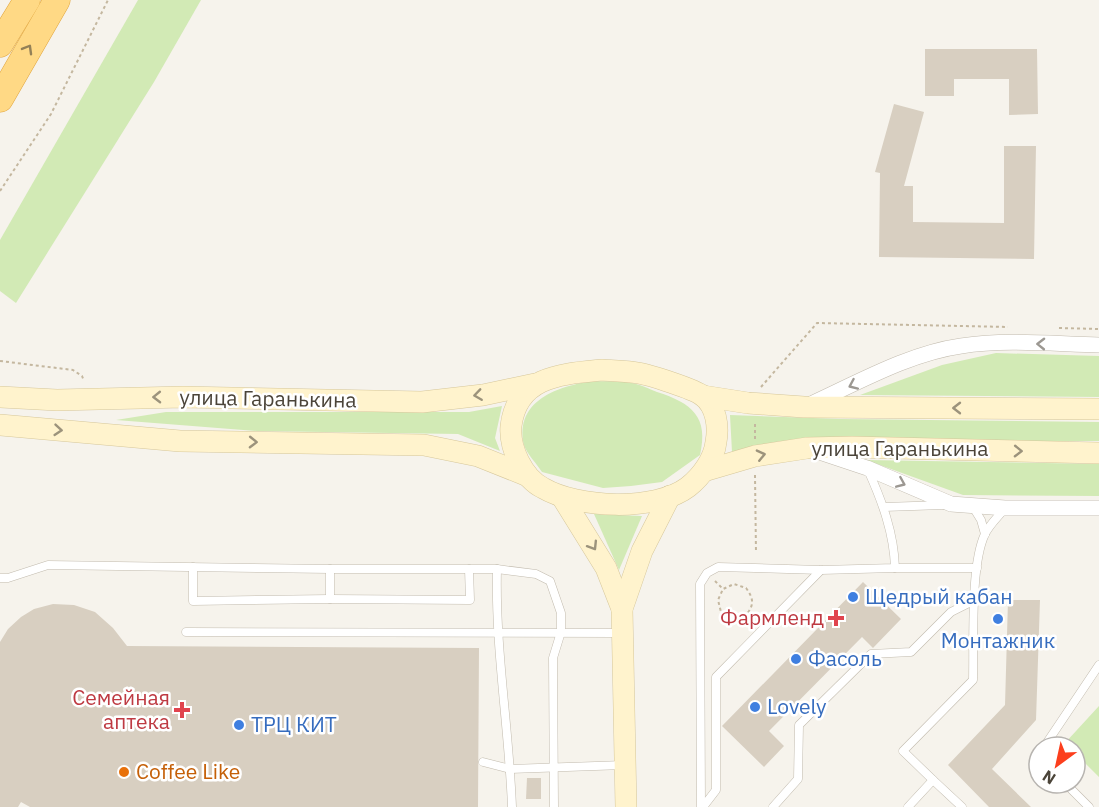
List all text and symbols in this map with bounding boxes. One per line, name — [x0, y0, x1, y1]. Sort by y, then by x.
one-way arrow — [21, 45, 33, 55]
one-way arrow — [1036, 337, 1045, 350]
one-way arrow — [848, 378, 859, 390]
street label: улица Гаранькина — [179, 382, 357, 414]
one-way arrow — [473, 389, 482, 401]
one-way arrow — [153, 391, 162, 404]
one-way arrow — [952, 402, 961, 414]
one-way arrow — [54, 423, 63, 436]
street label: улица Гаранькина — [811, 434, 989, 462]
one-way arrow — [248, 436, 257, 448]
one-way arrow — [1014, 445, 1023, 457]
one-way arrow — [756, 449, 766, 462]
one-way arrow — [895, 476, 906, 488]
one-way arrow — [585, 540, 597, 550]
place label: Щедрый кабан — [865, 582, 1013, 610]
marker: Щедрый кабан — [846, 590, 860, 604]
place label: Фармленд — [720, 603, 824, 631]
marker: Фармленд — [829, 611, 843, 625]
marker: Монтажник — [991, 612, 1005, 626]
place label: Монтажник — [941, 626, 1055, 654]
place label: Фасоль — [808, 644, 882, 672]
marker: Фасоль — [789, 652, 803, 666]
place label: Семейная аптека — [72, 683, 170, 735]
place label: Lovely — [767, 692, 827, 720]
marker: Lovely — [748, 700, 762, 714]
marker: Семейная аптека — [175, 703, 189, 717]
place label: ТРЦ КИТ — [251, 710, 337, 738]
marker: ТРЦ КИТ — [232, 718, 246, 732]
north arrow — [1027, 735, 1087, 795]
place label: Coffee Like — [136, 757, 240, 785]
marker: Coffee Like — [117, 765, 131, 779]
text: N — [1039, 766, 1059, 789]

